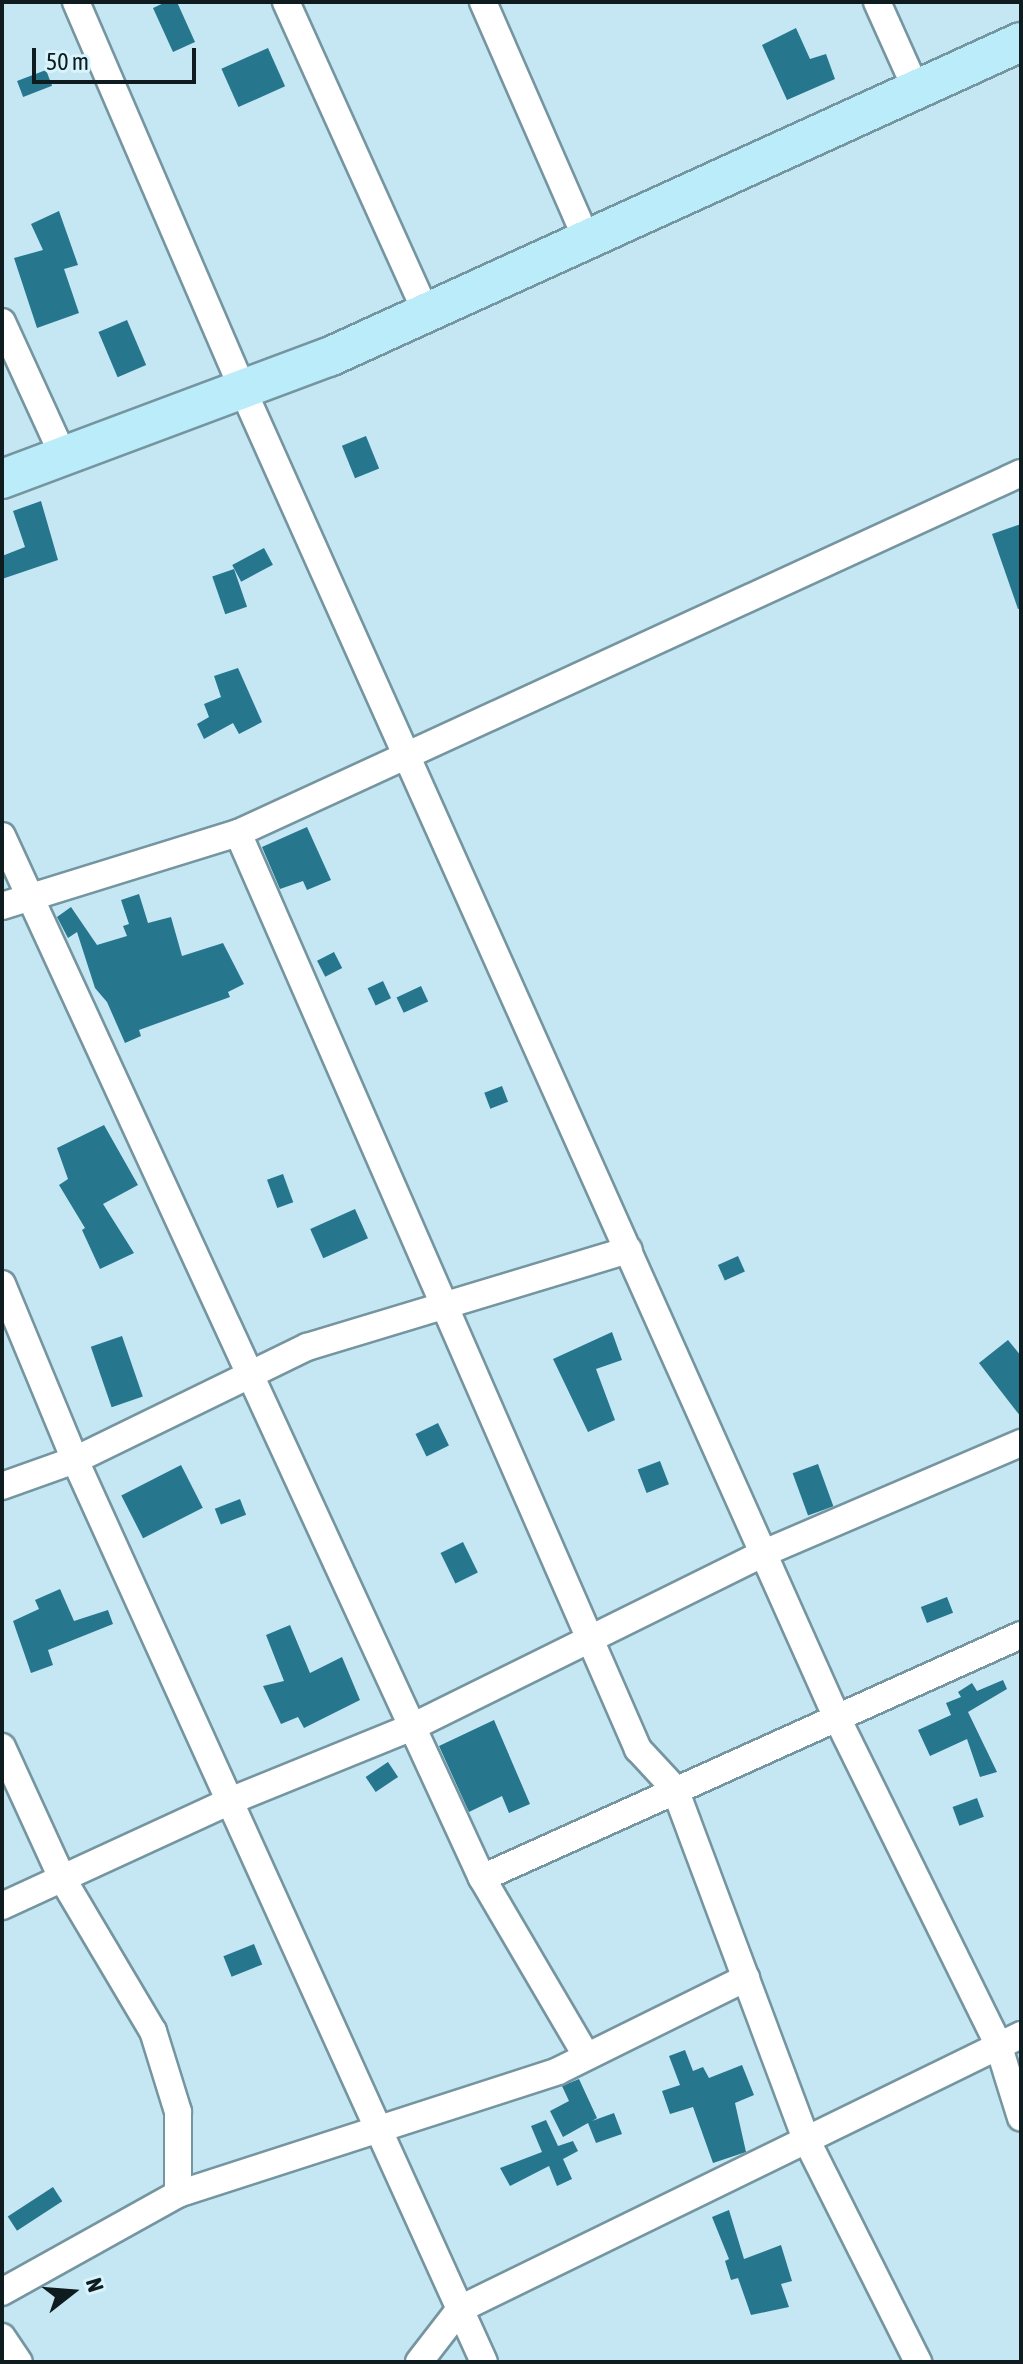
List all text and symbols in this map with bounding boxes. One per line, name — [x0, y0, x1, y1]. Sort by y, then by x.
scale bar — [36, 32, 200, 82]
text: 50 m — [46, 48, 89, 75]
north arrow — [32, 2252, 112, 2332]
text: N — [81, 2275, 109, 2295]

